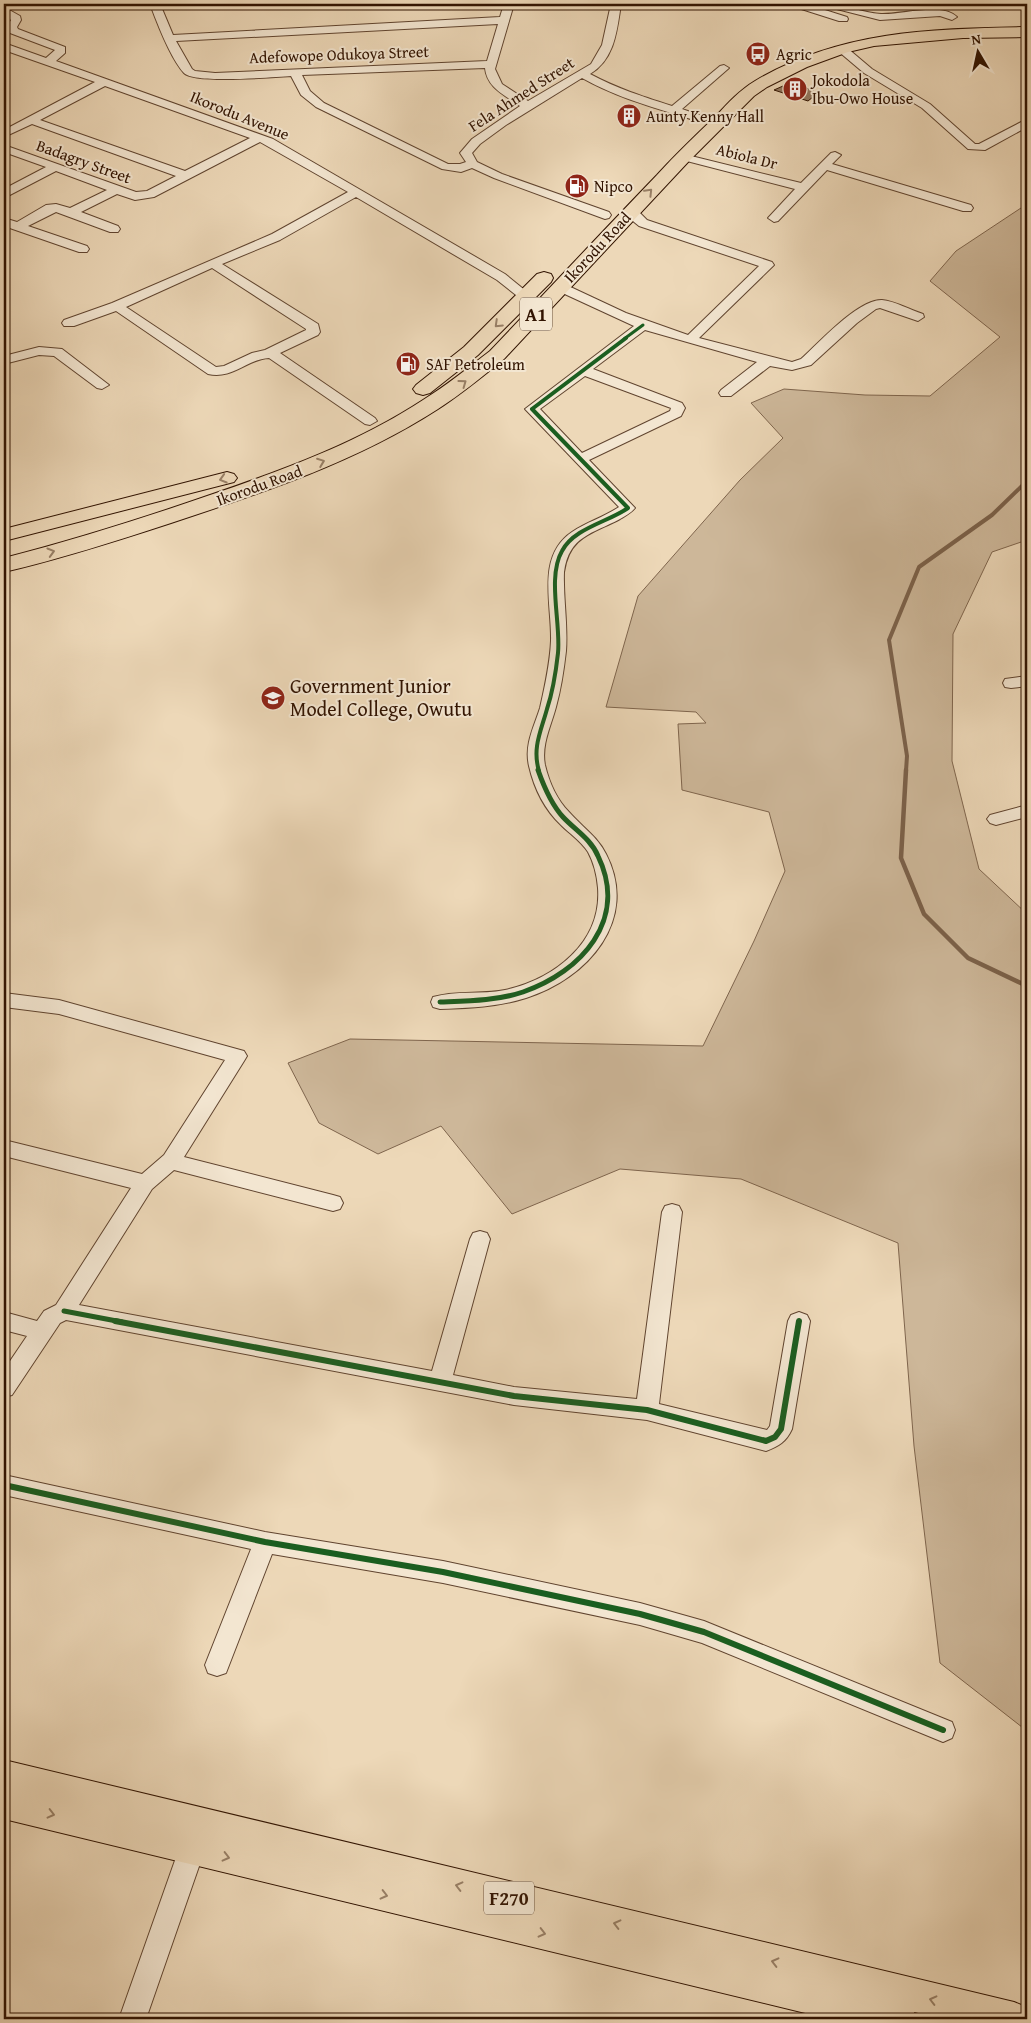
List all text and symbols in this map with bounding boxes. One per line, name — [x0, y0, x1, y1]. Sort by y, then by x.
north arrow — [954, 28, 1004, 78]
text: N — [970, 28, 983, 50]
street label: Adefowope Odukoya Street — [249, 39, 430, 69]
bus stop icon: Agric — [745, 41, 771, 67]
place label: Agric — [776, 42, 812, 66]
street label: Fela Ahmed Street — [463, 51, 579, 137]
place label: Jokodola Ibu-Owo House — [810, 68, 913, 110]
building icon: Jokodola Ibu-Owo House — [782, 76, 808, 102]
street label: Ikorodu Avenue — [187, 84, 293, 146]
building icon: Aunty Kenny Hall — [616, 103, 642, 129]
place label: Aunty Kenny Hall — [646, 104, 765, 128]
street label: Badagry Street — [33, 133, 135, 189]
street label: Abiola Dr — [714, 137, 781, 175]
fuel station icon: Nipco — [564, 173, 590, 199]
place label: Nipco — [594, 174, 633, 198]
one-way arrow — [643, 189, 652, 198]
street label: Ikorodu Road — [558, 206, 637, 288]
road number: A1 — [520, 298, 552, 330]
one-way arrow — [495, 318, 504, 327]
fuel station icon: SAF Petroleum — [395, 351, 421, 377]
place label: SAF Petroleum — [426, 352, 525, 376]
one-way arrow — [457, 380, 466, 389]
street label: Ikorodu Road — [213, 458, 306, 512]
one-way arrow — [316, 458, 325, 468]
one-way arrow — [218, 473, 227, 484]
one-way arrow — [46, 547, 55, 558]
place label: Government Junior Model College, Owutu — [290, 671, 472, 723]
school or university icon: Government Junior Model College, Owutu — [260, 685, 286, 711]
one-way arrow — [47, 1808, 56, 1819]
one-way arrow — [222, 1851, 231, 1862]
one-way arrow — [455, 1881, 464, 1892]
road number: F270 — [484, 1882, 534, 1915]
one-way arrow — [380, 1889, 389, 1900]
one-way arrow — [613, 1919, 622, 1930]
one-way arrow — [538, 1927, 547, 1938]
one-way arrow — [771, 1957, 780, 1968]
one-way arrow — [929, 1995, 938, 2006]

